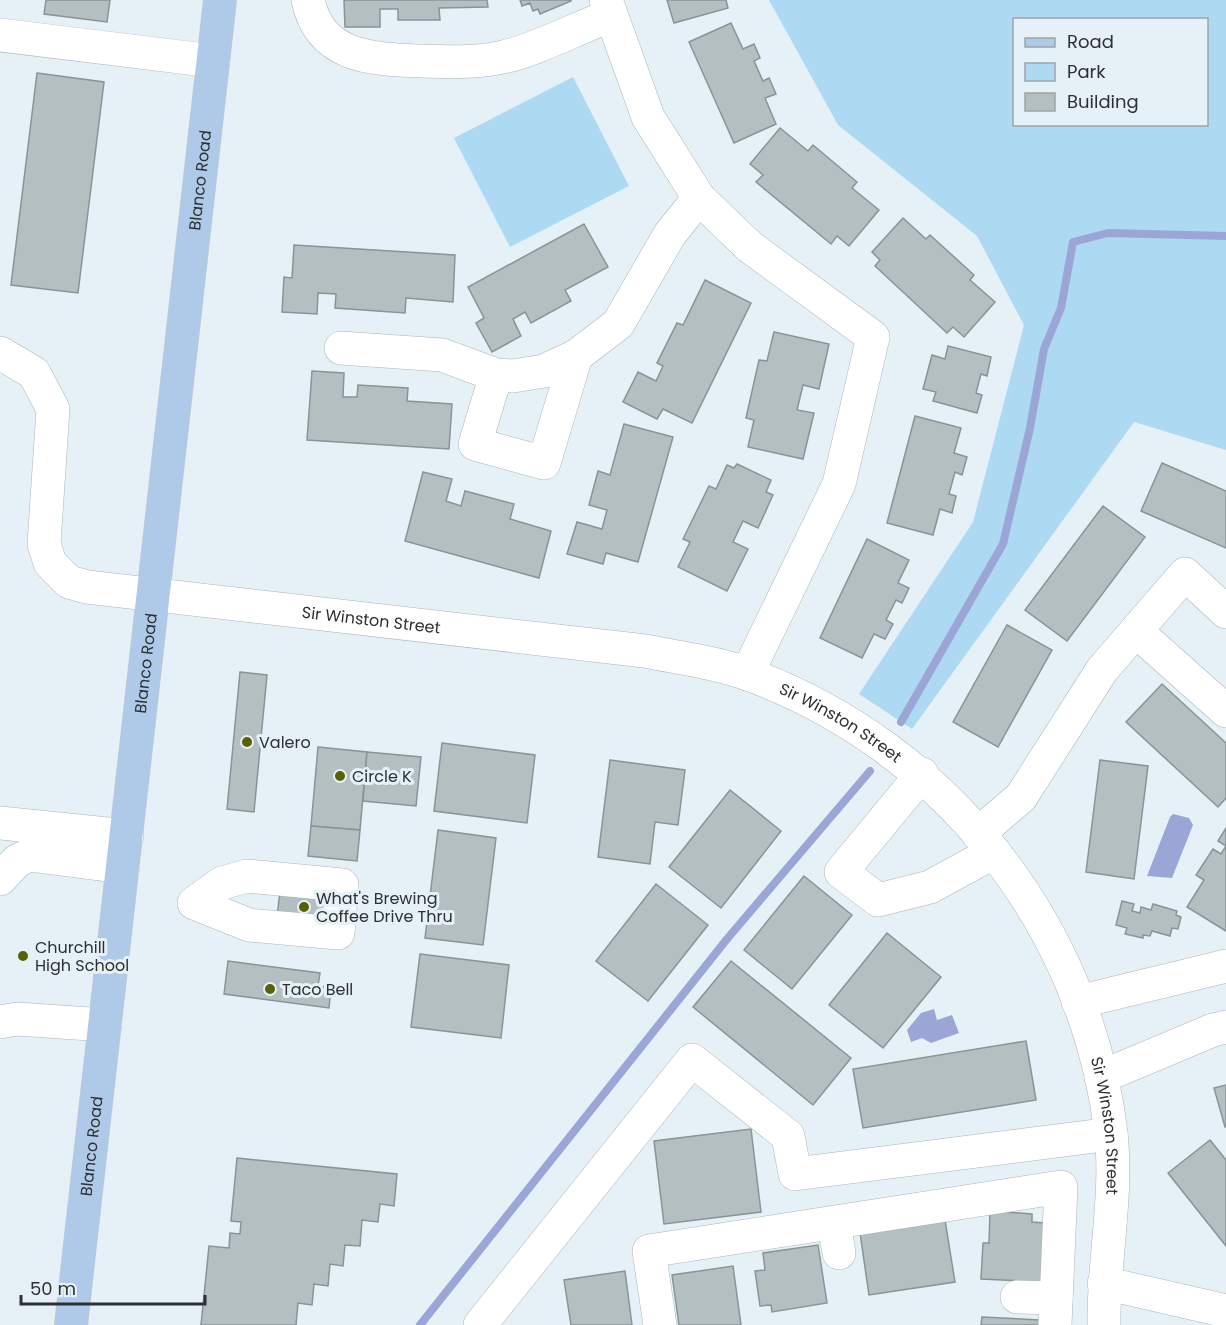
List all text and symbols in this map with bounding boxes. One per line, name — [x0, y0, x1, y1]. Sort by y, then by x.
legend — [1013, 18, 1208, 126]
text: Road — [1067, 29, 1114, 54]
text: Park — [1067, 59, 1106, 84]
text: Building — [1067, 89, 1139, 114]
street label: Blanco Road — [183, 129, 217, 232]
street label: Sir Winston Street — [301, 600, 442, 639]
street label: Blanco Road — [128, 612, 162, 715]
street label: Sir Winston Street — [776, 677, 907, 768]
place label: Valero — [259, 731, 311, 754]
marker: Valero — [240, 735, 254, 749]
place label: Circle K — [352, 765, 412, 788]
marker: Circle K — [333, 769, 347, 783]
place label: What's Brewing Coffee Drive Thru — [316, 887, 453, 928]
marker: What's Brewing Coffee Drive Thru — [297, 900, 311, 914]
place label: Churchill High School — [35, 936, 129, 977]
marker: Churchill High School — [16, 949, 30, 963]
place label: Taco Bell — [282, 978, 353, 1001]
marker: Taco Bell — [263, 982, 277, 996]
street label: Sir Winston Street — [1085, 1054, 1124, 1195]
street label: Blanco Road — [74, 1095, 108, 1197]
scale bar — [21, 1268, 206, 1306]
text: 50 m — [30, 1276, 76, 1301]

